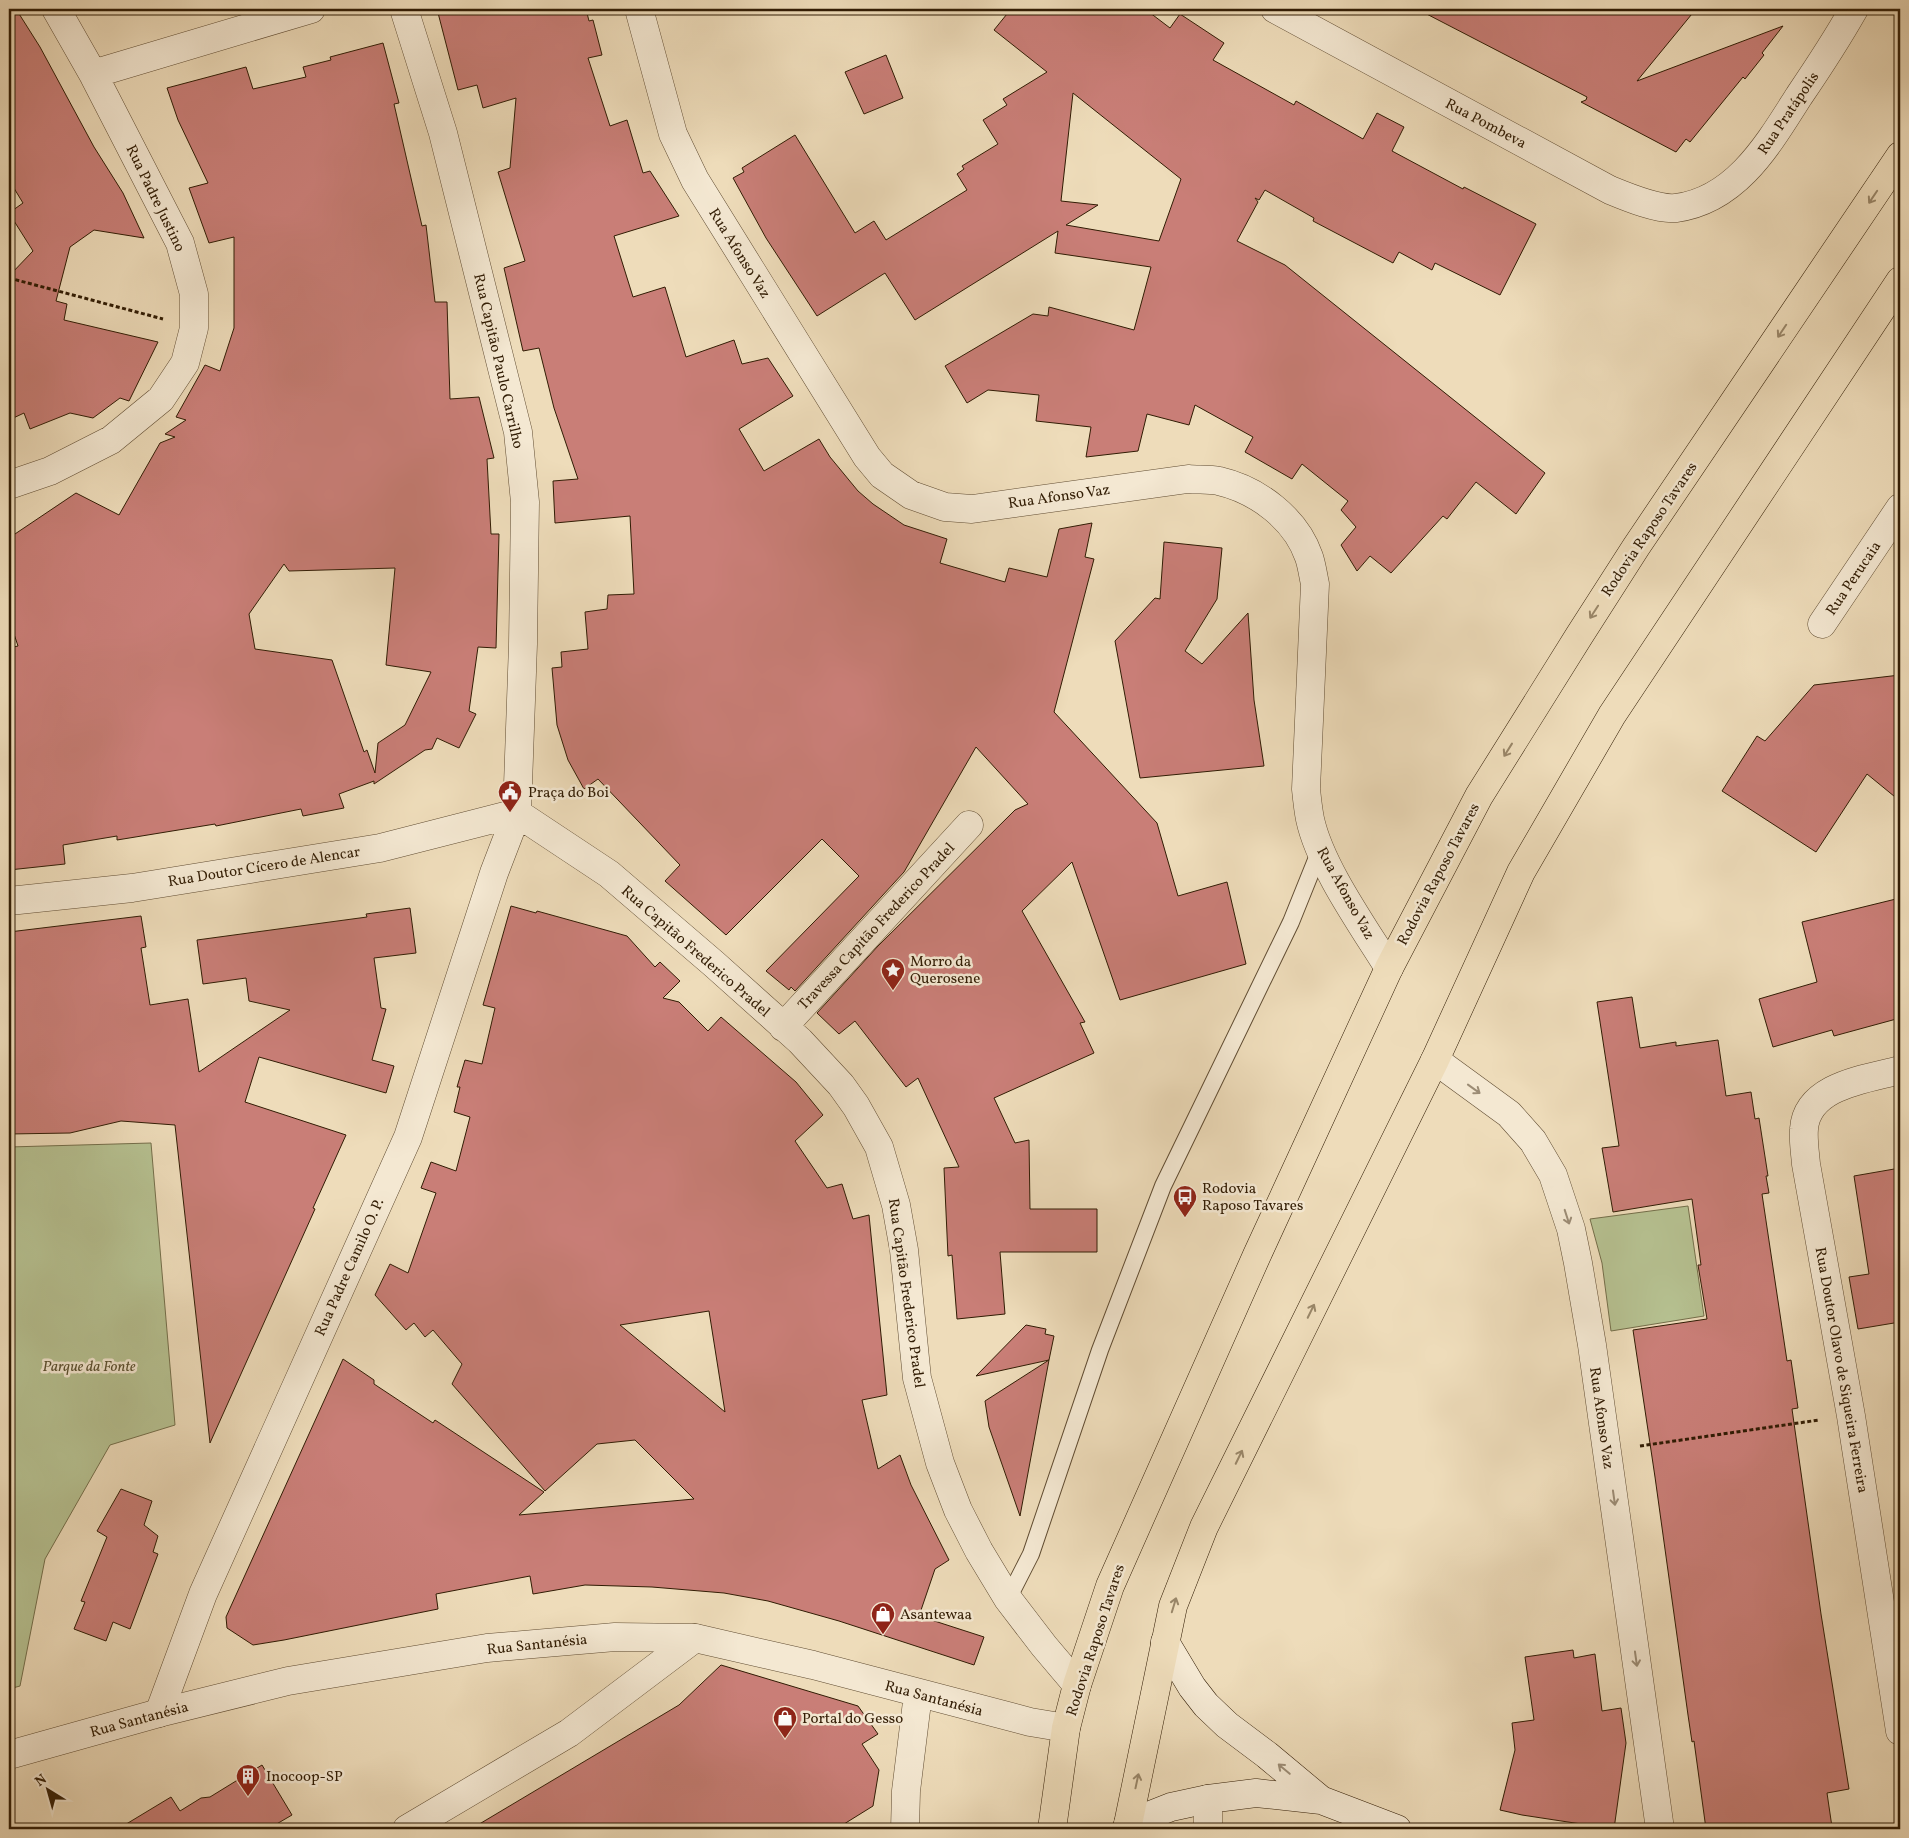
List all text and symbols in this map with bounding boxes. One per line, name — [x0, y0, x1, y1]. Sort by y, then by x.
street label: Rua Pratápolis — [1754, 68, 1825, 160]
street label: Rua Pombeva — [1441, 94, 1530, 155]
street label: Rua Padre Justino — [120, 142, 190, 256]
one-way arrow — [1868, 190, 1878, 204]
street label: Rua Afonso Vaz — [703, 205, 775, 303]
street label: Rua Capitão Paulo Carrilho — [467, 272, 528, 451]
one-way arrow — [1777, 324, 1787, 338]
street label: Rodovia Raposo Tavares — [1597, 458, 1703, 601]
street label: Rua Afonso Vaz — [1007, 480, 1112, 515]
street label: Rua Perucaia — [1822, 537, 1887, 620]
one-way arrow — [1589, 605, 1600, 619]
one-way arrow — [1502, 742, 1512, 756]
public building icon: Praça do Boi — [497, 779, 523, 813]
place label: Praça do Boi — [528, 783, 609, 804]
street label: Rodovia Raposo Tavares — [1393, 800, 1486, 950]
street label: Travessa Capitão Frederico Pradel — [794, 839, 960, 1015]
street label: Rua Doutor Cícero de Alencar — [167, 842, 362, 893]
street label: Rua Afonso Vaz — [1311, 844, 1379, 944]
street label: Rua Capitão Frederico Pradel — [616, 881, 774, 1023]
place label: Morro da Querosene — [910, 952, 980, 990]
place icon: Morro da Querosene — [880, 957, 906, 991]
one-way arrow — [1467, 1084, 1481, 1094]
place label: Rodovia Raposo Tavares — [1202, 1179, 1303, 1217]
bus stop icon: Rodovia Raposo Tavares — [1172, 1184, 1198, 1218]
street label: Rua Padre Camilo O. P. — [311, 1195, 390, 1340]
street label: Rua Capitão Frederico Pradel — [882, 1197, 929, 1389]
one-way arrow — [1562, 1209, 1572, 1225]
street label: Rua Doutor Olavo de Siqueira Ferreira — [1809, 1246, 1873, 1495]
one-way arrow — [1307, 1304, 1316, 1319]
park label: Parque da Fonte — [43, 1357, 136, 1378]
street label: Rua Afonso Vaz — [1583, 1366, 1618, 1471]
one-way arrow — [1234, 1449, 1244, 1464]
one-way arrow — [1609, 1490, 1619, 1506]
street label: Rodovia Raposo Tavares — [1062, 1562, 1131, 1719]
one-way arrow — [1170, 1598, 1179, 1614]
shop icon: Asantewaa — [870, 1601, 896, 1635]
place label: Asantewaa — [900, 1605, 972, 1626]
street label: Rua Santanésia — [486, 1630, 589, 1661]
one-way arrow — [1631, 1650, 1641, 1666]
street label: Rua Santanésia — [882, 1676, 985, 1723]
street label: Rua Santanésia — [88, 1697, 191, 1744]
shop icon: Portal do Gesso — [772, 1705, 798, 1739]
place label: Portal do Gesso — [802, 1709, 903, 1730]
building icon: Inocoop-SP — [235, 1763, 261, 1797]
one-way arrow — [1277, 1763, 1290, 1774]
north arrow — [22, 1766, 72, 1816]
place label: Inocoop-SP — [266, 1767, 343, 1788]
text: N — [31, 1770, 51, 1791]
one-way arrow — [1133, 1774, 1142, 1790]

